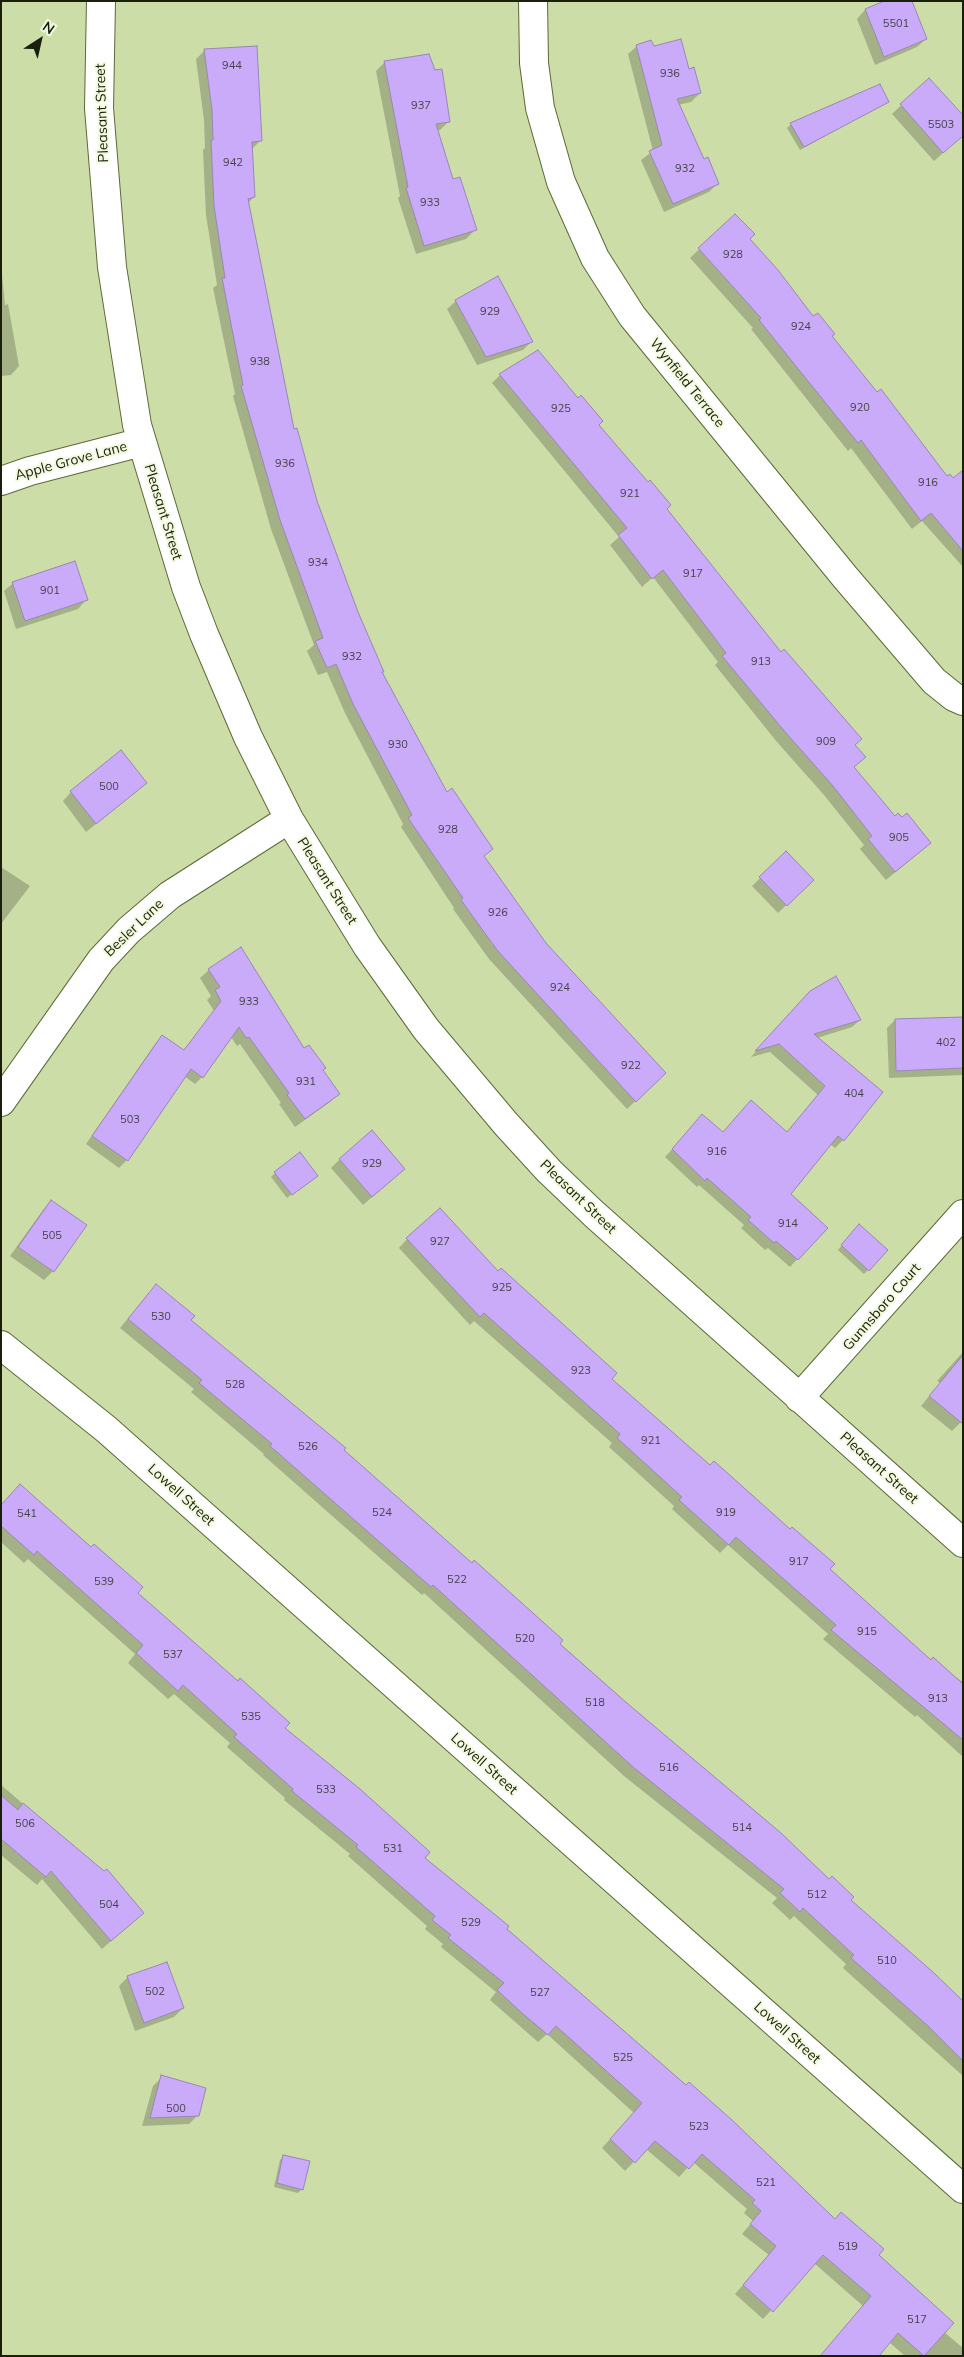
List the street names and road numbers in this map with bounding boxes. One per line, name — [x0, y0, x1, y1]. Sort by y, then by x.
street label: Pleasant Street — [92, 63, 112, 163]
street label: Wynfield Terrace — [646, 335, 728, 431]
street label: Apple Grove Lane — [13, 438, 129, 484]
street label: Pleasant Street — [140, 462, 186, 562]
street label: Pleasant Street — [294, 834, 360, 928]
street label: Besler Lane — [101, 896, 167, 960]
street label: Pleasant Street — [536, 1156, 620, 1238]
street label: Gunnsboro Court — [840, 1260, 924, 1354]
street label: Pleasant Street — [836, 1429, 922, 1507]
street label: Lowell Street — [144, 1461, 218, 1529]
street label: Lowell Street — [447, 1730, 521, 1798]
street label: Lowell Street — [750, 1999, 824, 2067]

